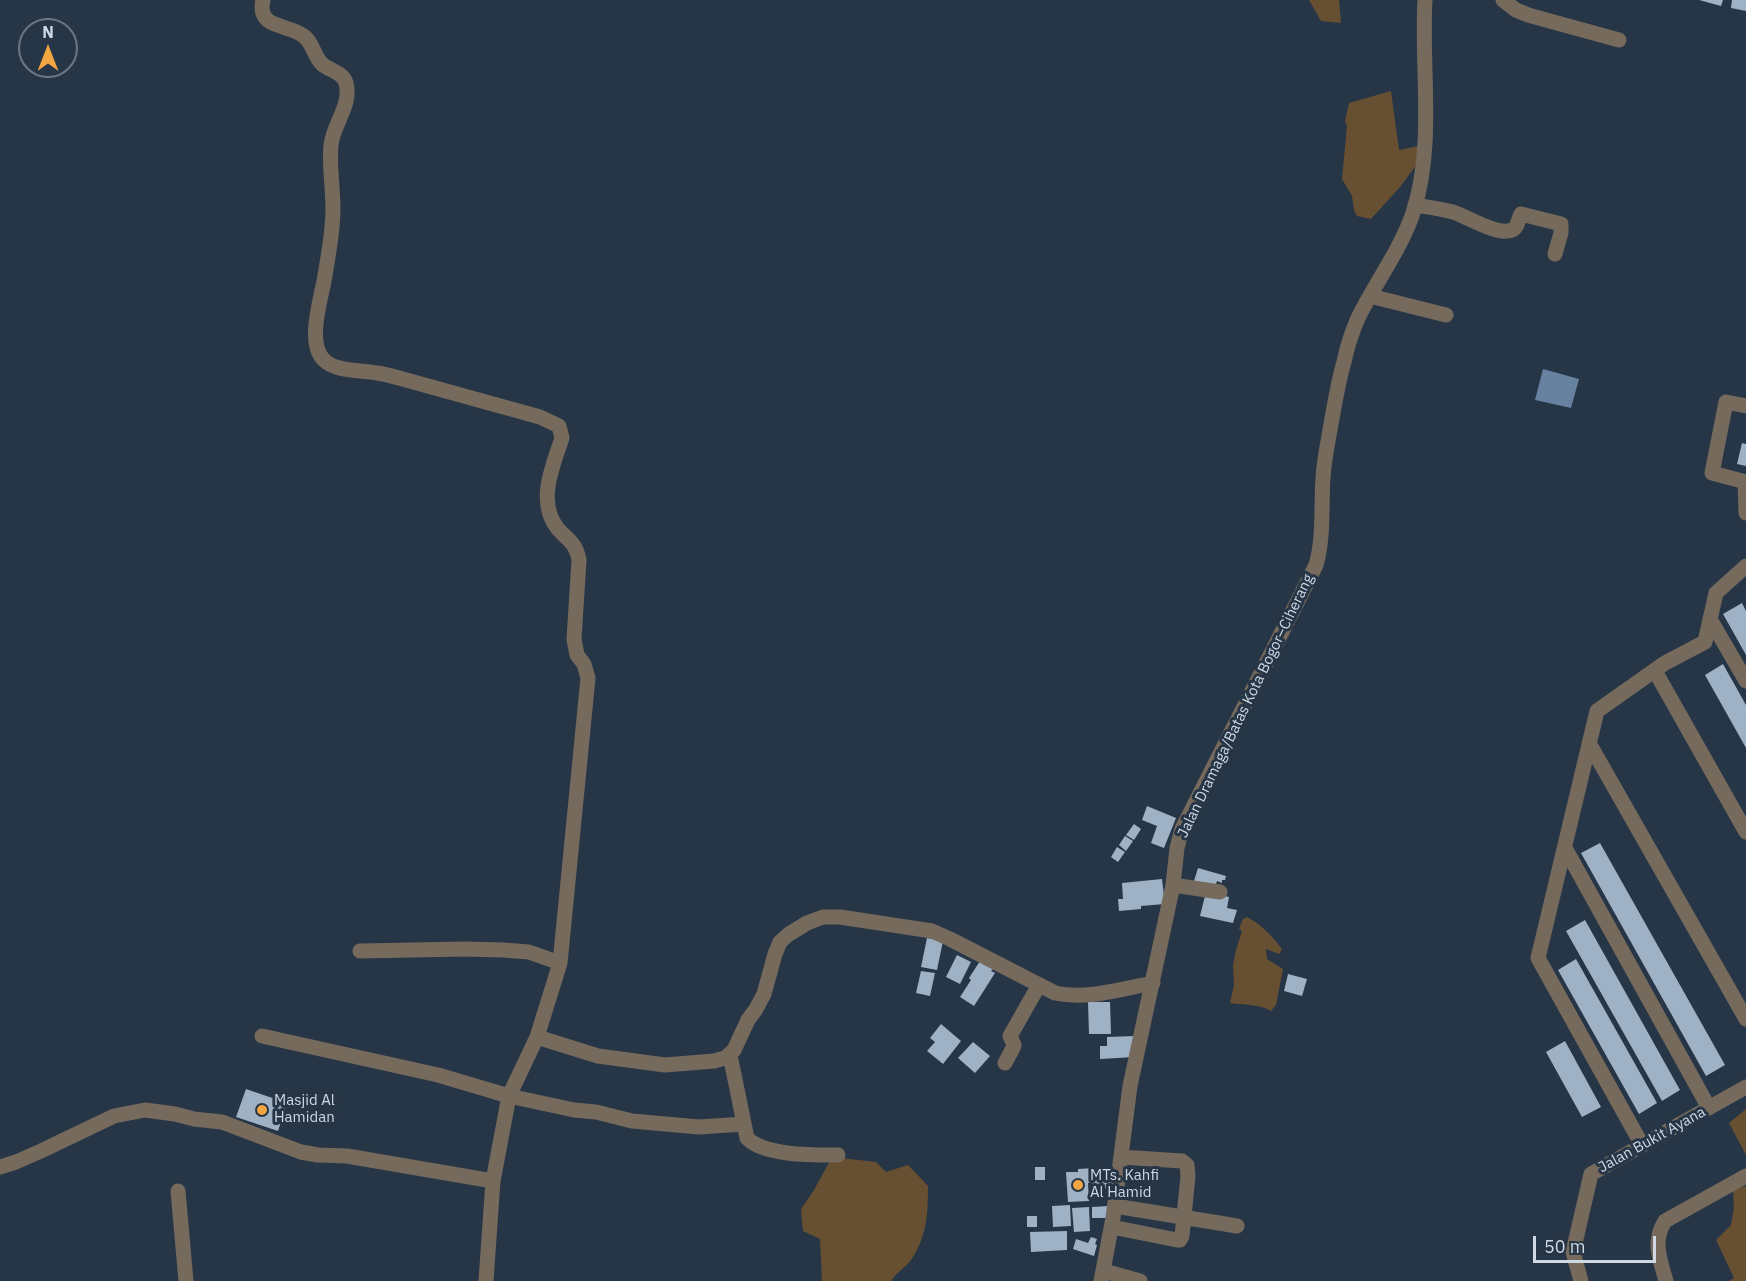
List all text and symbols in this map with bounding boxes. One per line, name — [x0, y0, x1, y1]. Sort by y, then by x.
north arrow — [18, 18, 78, 78]
text: N — [42, 22, 54, 42]
street label: Jalan Dramaga/Batas Kota Bogor–Ciherang — [1174, 571, 1318, 841]
place label: Masjid Al Hamidan — [274, 1092, 335, 1127]
marker: Masjid Al Hamidan — [255, 1103, 269, 1117]
street label: Jalan Bukit Ayana — [1595, 1103, 1709, 1177]
place label: MTs. Kahfi Al Hamid — [1090, 1167, 1159, 1202]
marker: MTs. Kahfi Al Hamid — [1071, 1178, 1085, 1192]
scale bar — [1536, 1224, 1659, 1262]
text: 50 m — [1544, 1235, 1586, 1258]

